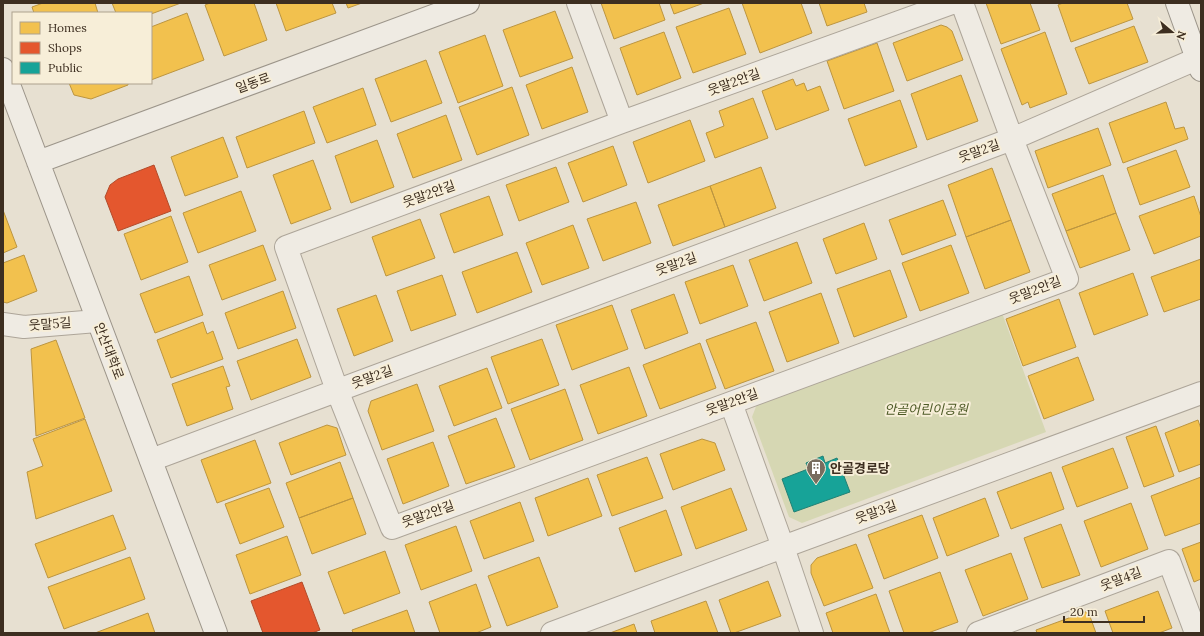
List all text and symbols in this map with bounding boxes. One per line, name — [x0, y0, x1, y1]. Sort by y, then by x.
legend — [12, 12, 152, 84]
north arrow — [1152, 12, 1192, 52]
text: Homes — [48, 20, 87, 35]
text: N — [1173, 29, 1189, 42]
text: Shops — [48, 40, 82, 55]
text: Public — [48, 60, 82, 75]
street label: 웃말2안길 — [705, 65, 763, 99]
street label: 일동로 — [233, 69, 273, 97]
street label: 웃말2길 — [956, 136, 1002, 166]
street label: 웃말2안길 — [400, 177, 458, 211]
street label: 웃말2길 — [653, 249, 699, 279]
street label: 웃말2안길 — [1006, 272, 1064, 308]
street label: 웃말5길 — [28, 314, 72, 334]
street label: 안산대학로 — [90, 320, 128, 382]
street label: 웃말2길 — [349, 362, 395, 392]
street label: 웃말2안길 — [703, 385, 761, 419]
park label: 안골어린이공원 — [884, 401, 969, 418]
building icon: 안골경로당 — [805, 457, 827, 485]
place label: 안골경로당 — [830, 460, 890, 477]
street label: 웃말2안길 — [399, 497, 457, 531]
street label: 웃말3길 — [853, 497, 899, 527]
street label: 웃말4길 — [1098, 563, 1144, 595]
scale bar — [1064, 598, 1144, 624]
text: 20 m — [1070, 604, 1098, 619]

